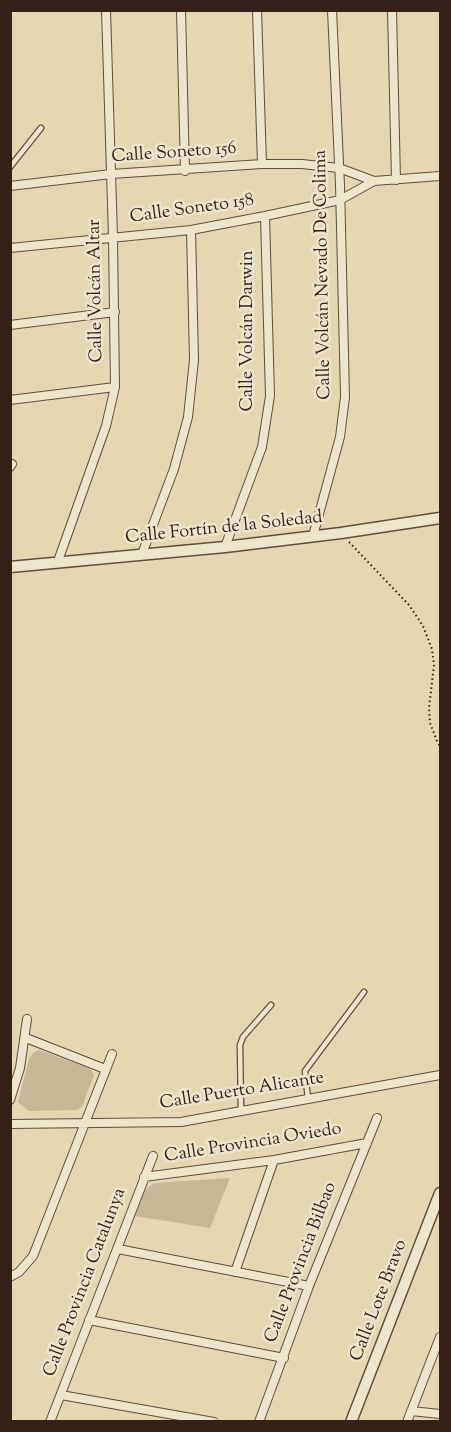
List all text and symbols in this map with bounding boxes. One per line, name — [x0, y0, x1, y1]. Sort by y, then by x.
street label: Calle Soneto 156 — [111, 139, 237, 169]
street label: Calle Volcán Nevado De Colima — [311, 150, 337, 400]
street label: Calle Soneto 158 — [129, 191, 255, 229]
street label: Calle Volcán Altar — [85, 219, 109, 363]
street label: Calle Volcán Darwin — [238, 250, 260, 412]
street label: Calle Fortín de la Soledad — [124, 508, 324, 550]
street label: Calle Puerto Alicante — [158, 1068, 326, 1116]
street label: Calle Provincia Oviedo — [163, 1119, 343, 1169]
street label: Calle Provincia Bilbao — [261, 1180, 343, 1346]
street label: Calle Provincia Catalunya — [40, 1186, 132, 1380]
street label: Calle Lote Bravo — [347, 1237, 413, 1365]

